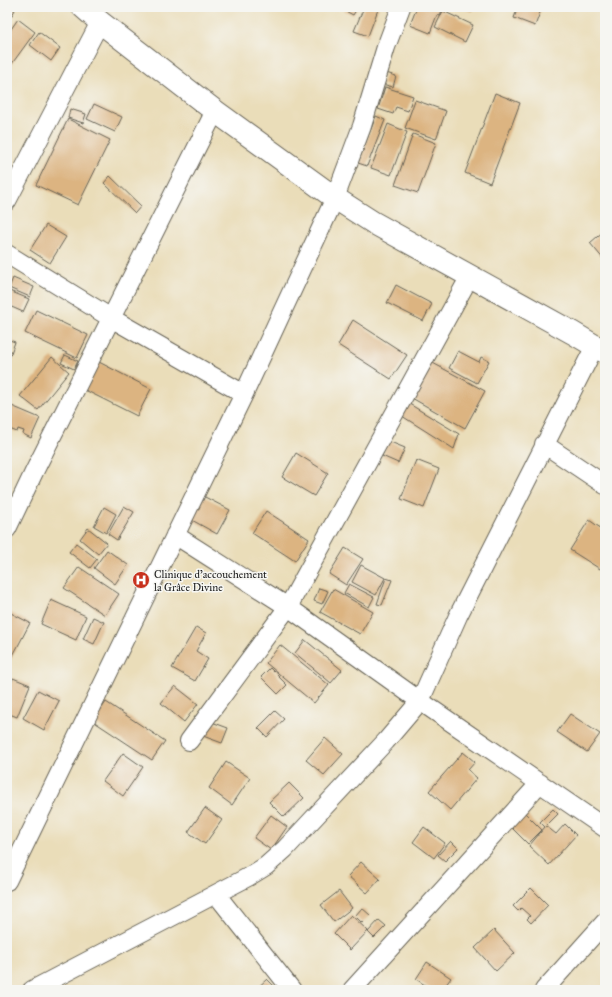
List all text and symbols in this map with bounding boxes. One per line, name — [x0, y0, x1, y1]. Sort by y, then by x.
place label: Clinique d’accouchement la Grâce Divine — [154, 568, 267, 594]
hospital icon: Clinique d’accouchement la Grâce Divine — [131, 570, 151, 590]

